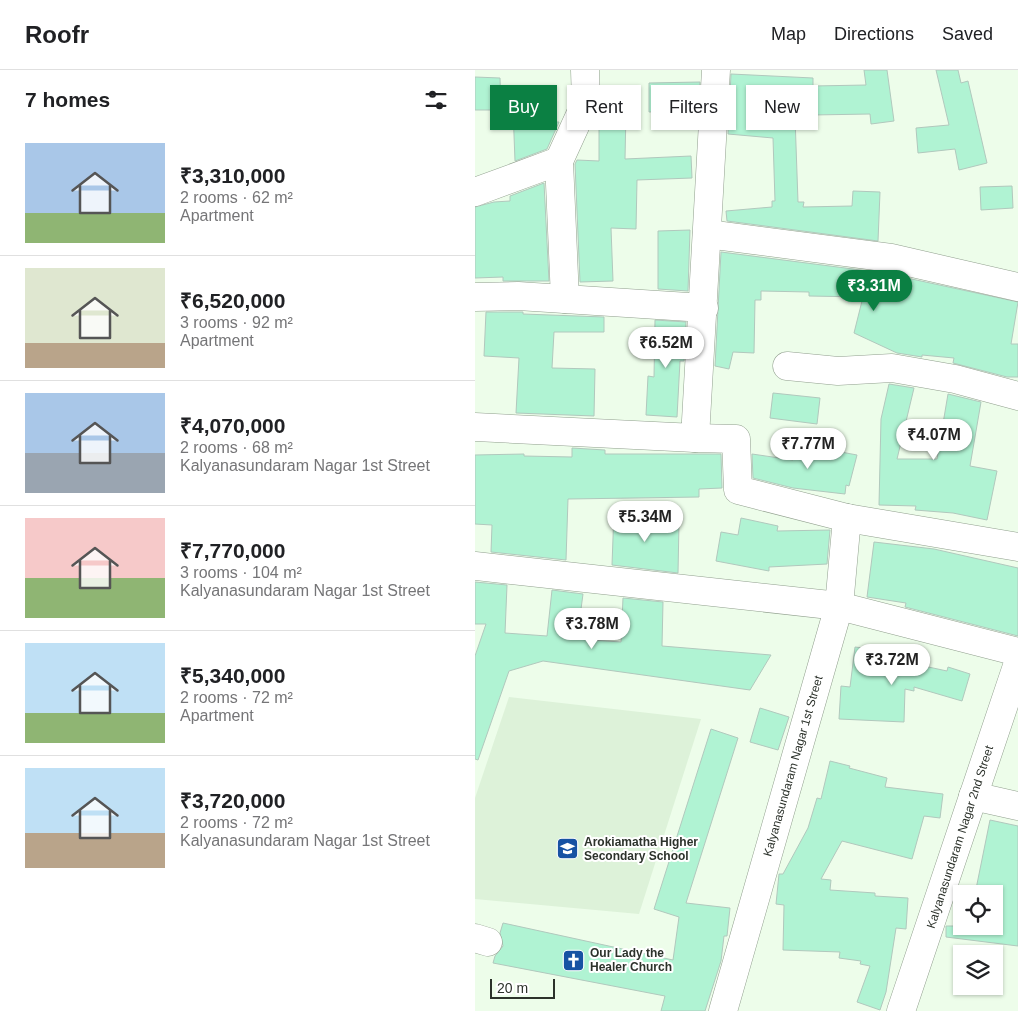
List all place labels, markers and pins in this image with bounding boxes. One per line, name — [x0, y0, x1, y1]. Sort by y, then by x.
pin: ₹3.31M — [833, 270, 915, 312]
pin: ₹6.52M — [625, 326, 707, 369]
pin: ₹4.07M — [893, 418, 975, 461]
pin: ₹7.77M — [767, 428, 849, 470]
pin: ₹5.34M — [604, 500, 686, 543]
pin: ₹3.78M — [551, 608, 633, 650]
pin: ₹3.72M — [851, 644, 933, 686]
place label: Arokiamatha Higher Secondary School — [584, 835, 698, 863]
school or university icon: Arokiamatha Higher Secondary School — [556, 837, 580, 861]
place label: Our Lady the Healer Church — [590, 946, 672, 974]
church icon: Our Lady the Healer Church — [562, 948, 586, 972]

